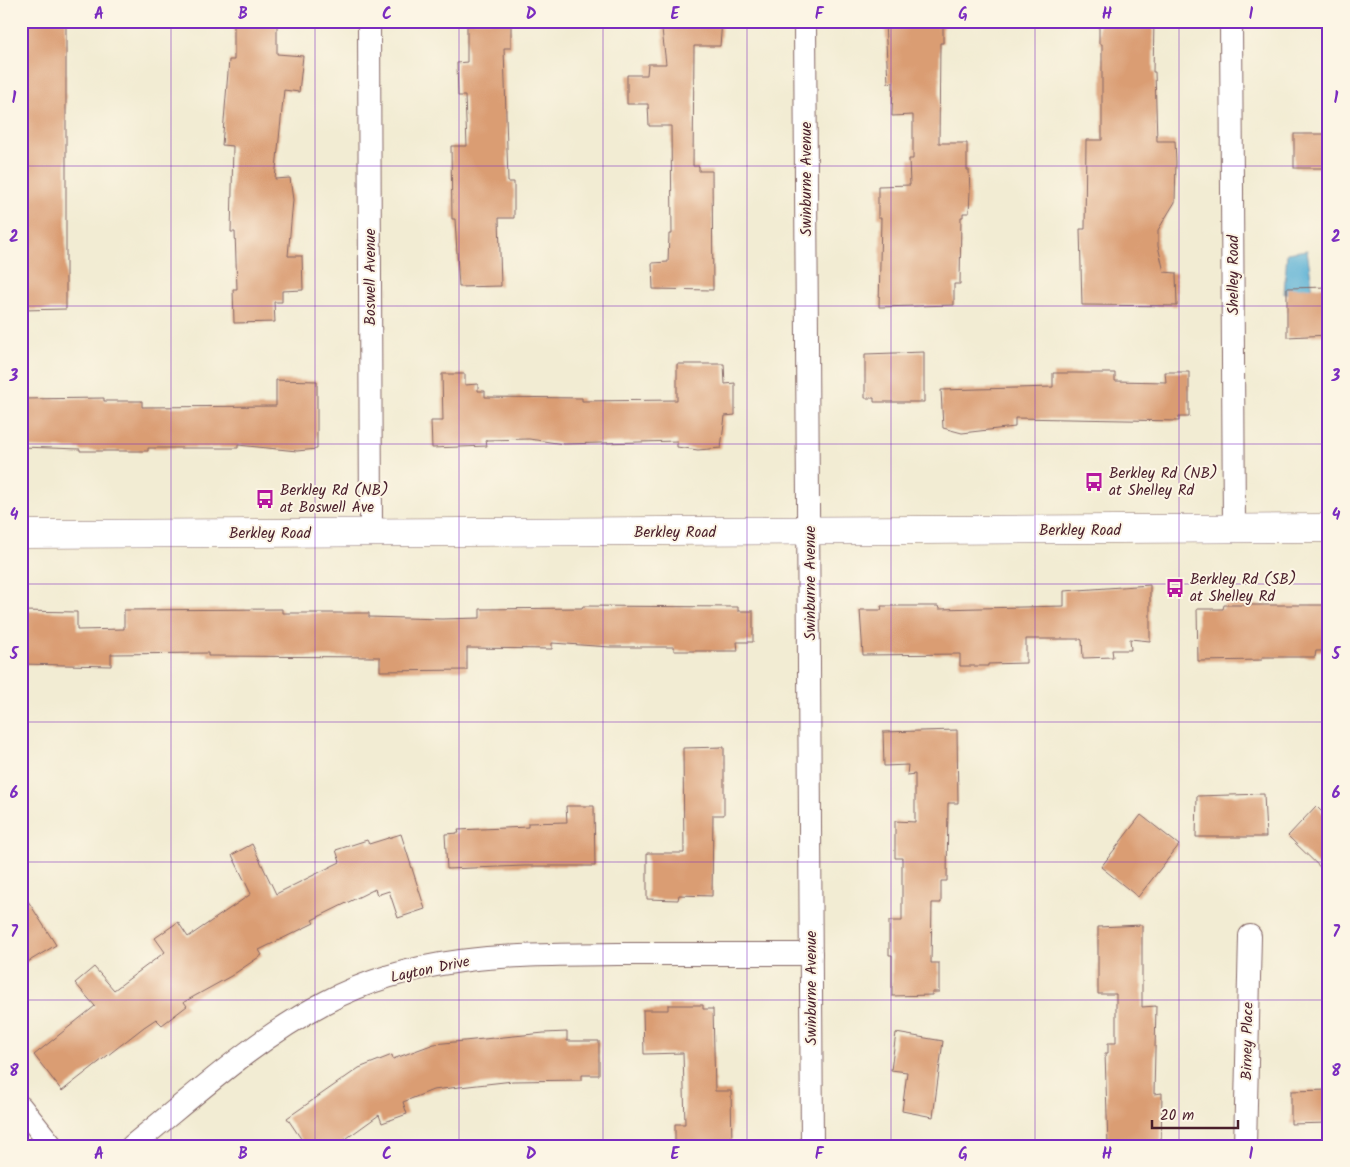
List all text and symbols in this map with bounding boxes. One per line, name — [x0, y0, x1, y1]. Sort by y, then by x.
text: A — [94, 2, 104, 27]
text: B — [238, 2, 248, 27]
text: C — [382, 2, 392, 27]
text: D — [526, 2, 537, 27]
text: E — [671, 2, 681, 27]
text: F — [815, 2, 825, 27]
text: G — [958, 2, 968, 27]
text: H — [1102, 2, 1112, 27]
text: I — [1249, 2, 1254, 27]
text: 1 — [12, 86, 17, 111]
text: 1 — [1334, 86, 1339, 111]
street label: Swinburne Avenue — [795, 121, 819, 236]
text: 2 — [9, 225, 19, 250]
text: 2 — [1331, 225, 1341, 250]
street label: Boswell Avenue — [359, 228, 383, 326]
street label: Shelley Road — [1222, 234, 1246, 315]
text: 3 — [9, 364, 19, 389]
text: 3 — [1331, 364, 1341, 389]
place label: Berkley Rd (NB) at Shelley Rd — [1109, 462, 1218, 503]
bus stop icon: Berkley Rd (NB) at Shelley Rd — [1083, 471, 1105, 493]
place label: Berkley Rd (NB) at Boswell Ave — [280, 479, 389, 520]
bus stop icon: Berkley Rd (NB) at Boswell Ave — [254, 488, 276, 510]
text: 4 — [10, 503, 19, 528]
text: 4 — [1332, 503, 1341, 528]
street label: Berkley Road — [1039, 519, 1121, 543]
street label: Berkley Road — [634, 521, 716, 545]
street label: Berkley Road — [229, 522, 311, 546]
street label: Swinburne Avenue — [799, 525, 823, 640]
place label: Berkley Rd (SB) at Shelley Rd — [1190, 568, 1296, 609]
bus stop icon: Berkley Rd (SB) at Shelley Rd — [1164, 577, 1186, 599]
text: 5 — [9, 642, 20, 667]
text: 5 — [1331, 642, 1342, 667]
text: 6 — [10, 781, 19, 806]
text: 6 — [1332, 781, 1341, 806]
text: 7 — [10, 920, 18, 945]
text: 7 — [1332, 920, 1340, 945]
street label: Swinburne Avenue — [800, 930, 824, 1045]
street label: Layton Drive — [389, 950, 472, 990]
street label: Birney Place — [1235, 1001, 1261, 1080]
text: 8 — [9, 1059, 19, 1084]
text: 8 — [1331, 1059, 1341, 1084]
scale bar — [1152, 1097, 1239, 1129]
text: 20 m — [1160, 1104, 1194, 1128]
text: A — [94, 1142, 104, 1167]
text: B — [238, 1142, 248, 1167]
text: C — [382, 1142, 392, 1167]
text: D — [526, 1142, 537, 1167]
text: E — [671, 1142, 681, 1167]
text: F — [815, 1142, 825, 1167]
text: G — [958, 1142, 968, 1167]
text: H — [1102, 1142, 1112, 1167]
text: I — [1249, 1142, 1254, 1167]

